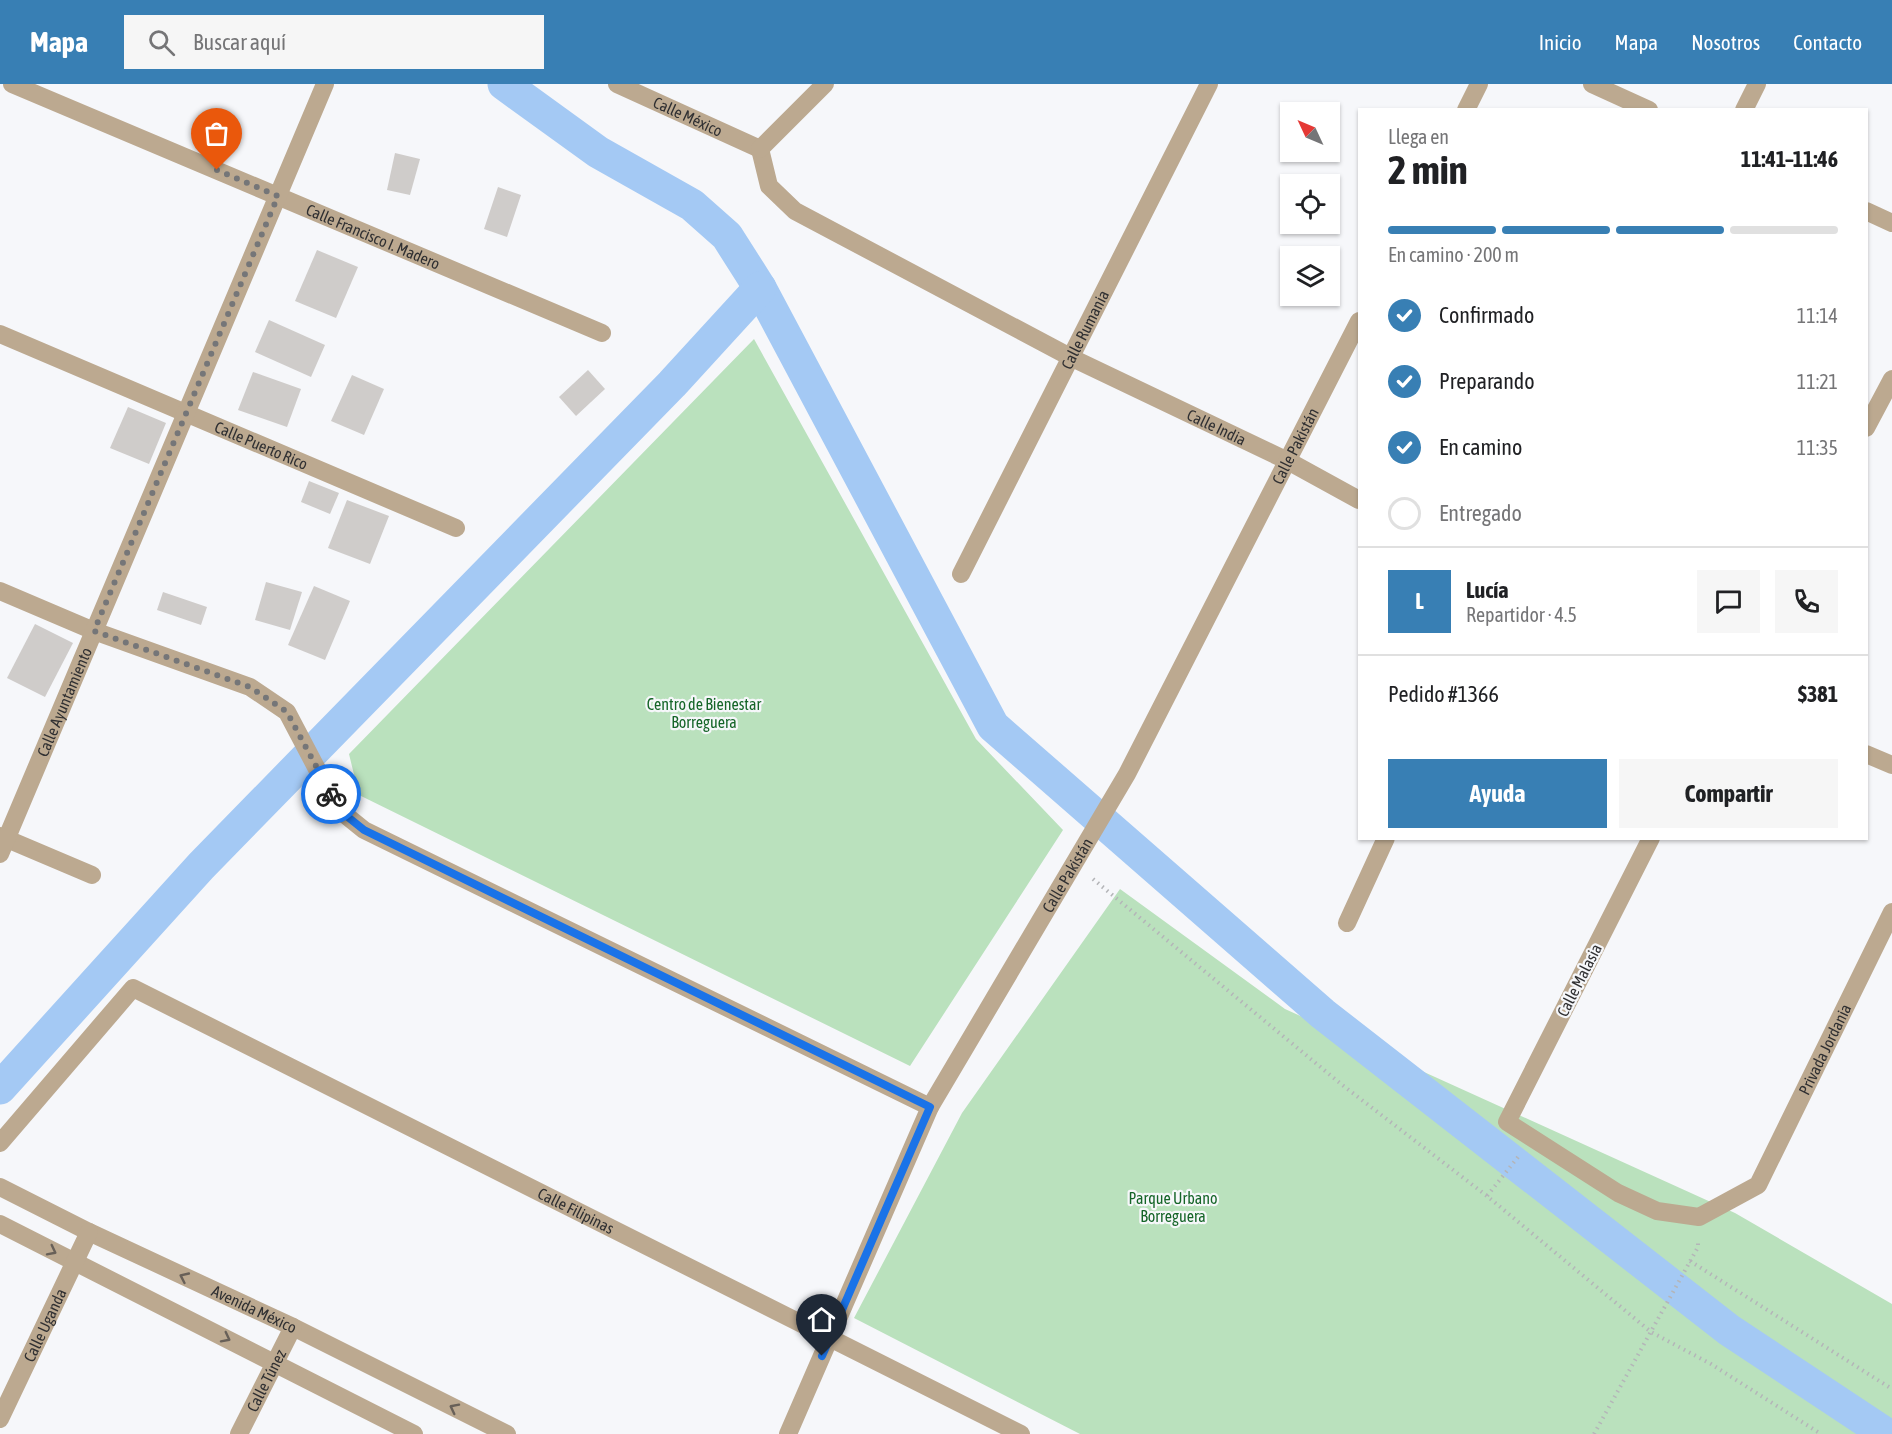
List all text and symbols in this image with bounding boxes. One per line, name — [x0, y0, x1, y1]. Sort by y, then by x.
search box — [124, 15, 544, 69]
text: Mapa — [30, 26, 88, 58]
icon: search — [145, 26, 178, 59]
text: Buscar aquí — [193, 29, 286, 55]
text: Inicio — [1539, 30, 1582, 54]
text: Mapa — [1615, 30, 1658, 54]
text: Nosotros — [1691, 30, 1760, 54]
text: Contacto — [1793, 30, 1862, 54]
street label: Calle México — [651, 93, 725, 140]
north arrow — [1280, 102, 1340, 162]
map controls — [1280, 102, 1340, 306]
pin — [191, 108, 242, 170]
icon: bag — [200, 117, 233, 150]
text: Llega en — [1388, 125, 1449, 148]
text: 11:41–11:46 — [1741, 146, 1838, 172]
text: 2 min — [1388, 148, 1468, 192]
button: locate — [1280, 174, 1340, 234]
street label: Calle Francisco I. Madero — [303, 200, 443, 273]
text: En camino · 200 m — [1388, 243, 1519, 266]
button: layers — [1280, 246, 1340, 306]
street label: Calle Rumania — [1057, 287, 1112, 372]
icon: check — [1388, 299, 1421, 332]
text: Confirmado — [1439, 302, 1534, 328]
text: 11:14 — [1797, 304, 1838, 327]
icon: check — [1388, 365, 1421, 398]
text: Preparando — [1439, 368, 1535, 394]
text: 11:21 — [1797, 370, 1838, 393]
street label: Calle India — [1184, 405, 1249, 449]
street label: Calle Pakistán — [1268, 405, 1322, 487]
street label: Calle Puerto Rico — [212, 417, 311, 473]
icon: check — [1388, 431, 1421, 464]
text: En camino — [1439, 434, 1522, 460]
text: 11:35 — [1797, 436, 1838, 459]
text: Entregado — [1439, 500, 1522, 526]
button: chat — [1697, 570, 1760, 633]
button: phone — [1775, 570, 1838, 633]
text: Lucía — [1466, 577, 1509, 603]
text: L — [1415, 588, 1424, 614]
text: Repartidor · 4.5 — [1466, 603, 1577, 626]
street label: Calle Ayuntamiento — [33, 645, 95, 759]
text: Pedido #1366 — [1388, 681, 1499, 707]
text: $381 — [1798, 681, 1838, 707]
park label: Centro de Bienestar Borreguera — [647, 695, 761, 732]
button: Ayuda — [1388, 759, 1607, 828]
button: Compartir — [1619, 759, 1838, 828]
courier — [301, 764, 361, 824]
icon: bike — [315, 778, 348, 811]
street label: Calle Pakistán — [1038, 835, 1096, 915]
street label: Calle Malasia — [1553, 941, 1605, 1019]
street label: Privada Jordania — [1795, 1001, 1855, 1097]
street label: Calle Filipinas — [535, 1184, 617, 1237]
park label: Parque Urbano Borreguera — [1129, 1189, 1217, 1226]
one-way arrow — [46, 1243, 57, 1255]
one-way arrow — [180, 1272, 191, 1284]
street label: Avenida México — [209, 1281, 300, 1336]
street label: Calle Uganda — [20, 1286, 70, 1365]
pin — [796, 1294, 847, 1356]
icon: home — [805, 1303, 838, 1336]
one-way arrow — [220, 1331, 231, 1343]
street label: Calle Túnez — [243, 1346, 289, 1415]
one-way arrow — [450, 1404, 461, 1415]

